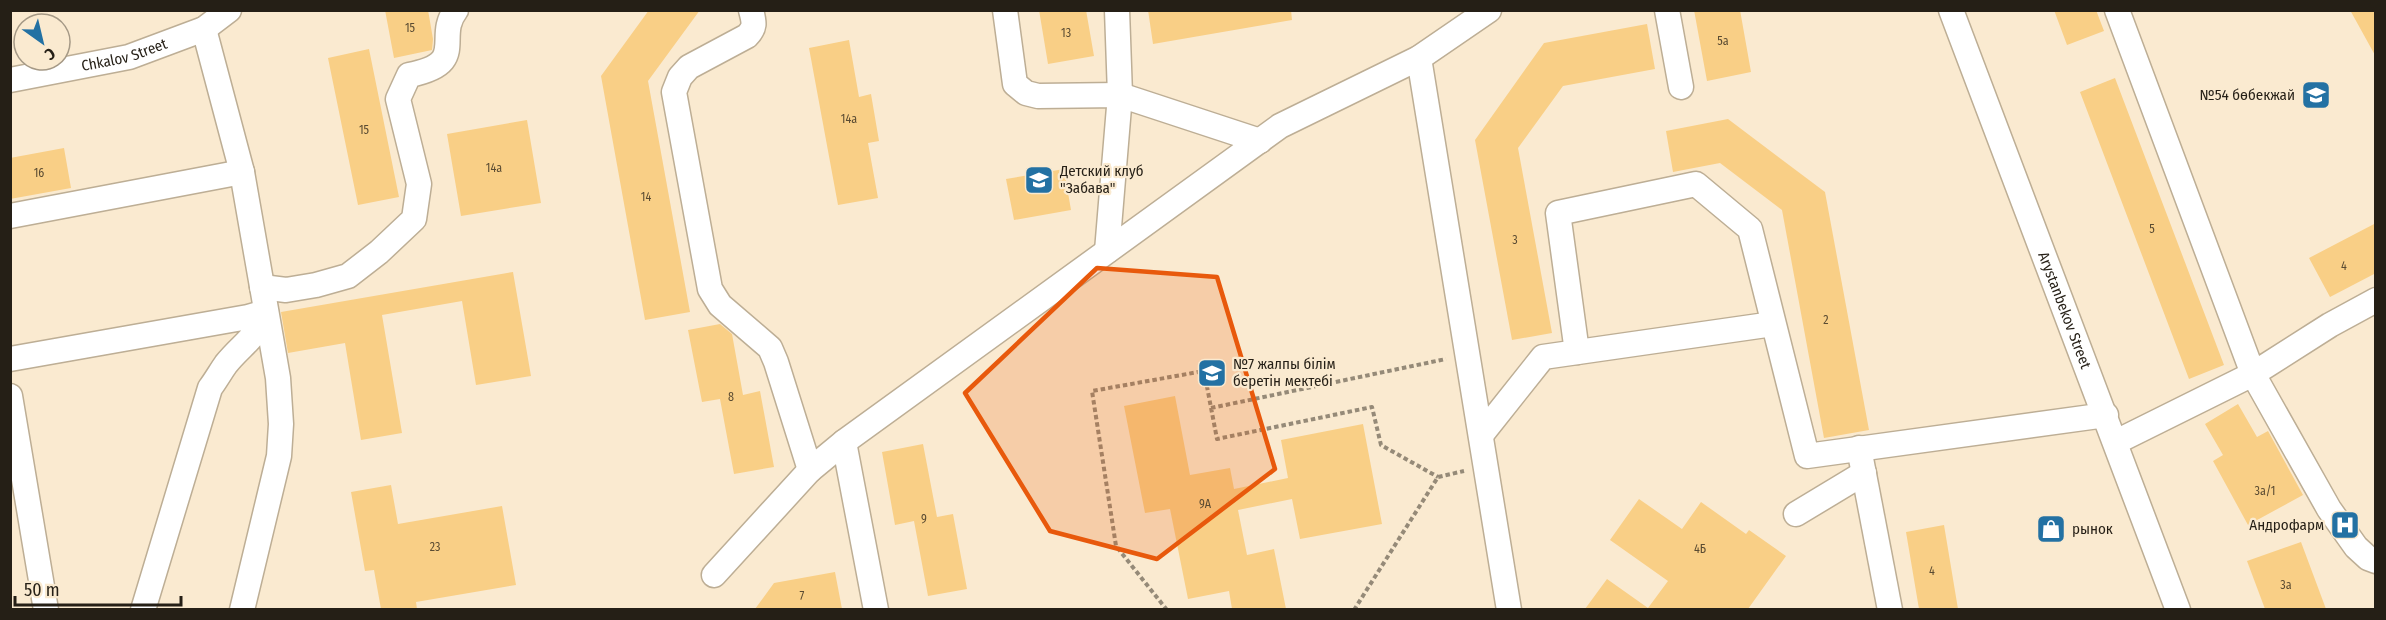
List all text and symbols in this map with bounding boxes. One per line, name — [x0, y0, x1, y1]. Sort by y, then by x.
north arrow — [12, 12, 72, 72]
house number: 15 — [405, 21, 416, 35]
house number: 13 — [1061, 26, 1071, 40]
house number: 5а — [1717, 34, 1729, 48]
street label: Chkalov Street — [80, 35, 170, 75]
text: С — [41, 44, 59, 65]
school or university icon: №54 бөбекжай — [2300, 79, 2332, 111]
place label: №54 бөбекжай — [2200, 86, 2295, 104]
house number: 14а — [841, 112, 857, 126]
house number: 15 — [359, 123, 370, 137]
house number: 14а — [486, 161, 502, 175]
place label: Детский клуб "Забава" — [1059, 162, 1144, 197]
school or university icon: Детский клуб "Забава" — [1023, 164, 1055, 196]
house number: 16 — [34, 166, 44, 180]
house number: 14 — [641, 190, 651, 204]
house number: 5 — [2149, 222, 2155, 236]
house number: 3 — [1512, 233, 1518, 247]
street label: Arystanbekov Street — [2034, 249, 2095, 371]
house number: 4 — [2341, 259, 2347, 273]
house number: 2 — [1823, 313, 1829, 327]
place label: №7 жалпы білім беретін мектебі — [1233, 355, 1336, 390]
school or university icon: №7 жалпы білім беретін мектебі — [1196, 357, 1228, 389]
house number: 8 — [728, 390, 734, 404]
house number: 3а/1 — [2255, 484, 2275, 498]
house number: 9А — [1199, 497, 1212, 511]
hospital icon: Андрофарм — [2329, 509, 2361, 541]
house number: 9 — [921, 512, 927, 526]
shop icon: рынок — [2035, 513, 2067, 545]
place label: Андрофарм — [2249, 516, 2324, 534]
place label: рынок — [2072, 520, 2113, 538]
house number: 23 — [430, 540, 440, 554]
house number: 4Б — [1694, 542, 1706, 556]
house number: 4 — [1929, 564, 1935, 578]
scale bar — [15, 569, 182, 607]
house number: 3а — [2280, 578, 2292, 592]
text: 50 m — [24, 579, 60, 601]
house number: 7 — [800, 589, 805, 603]

